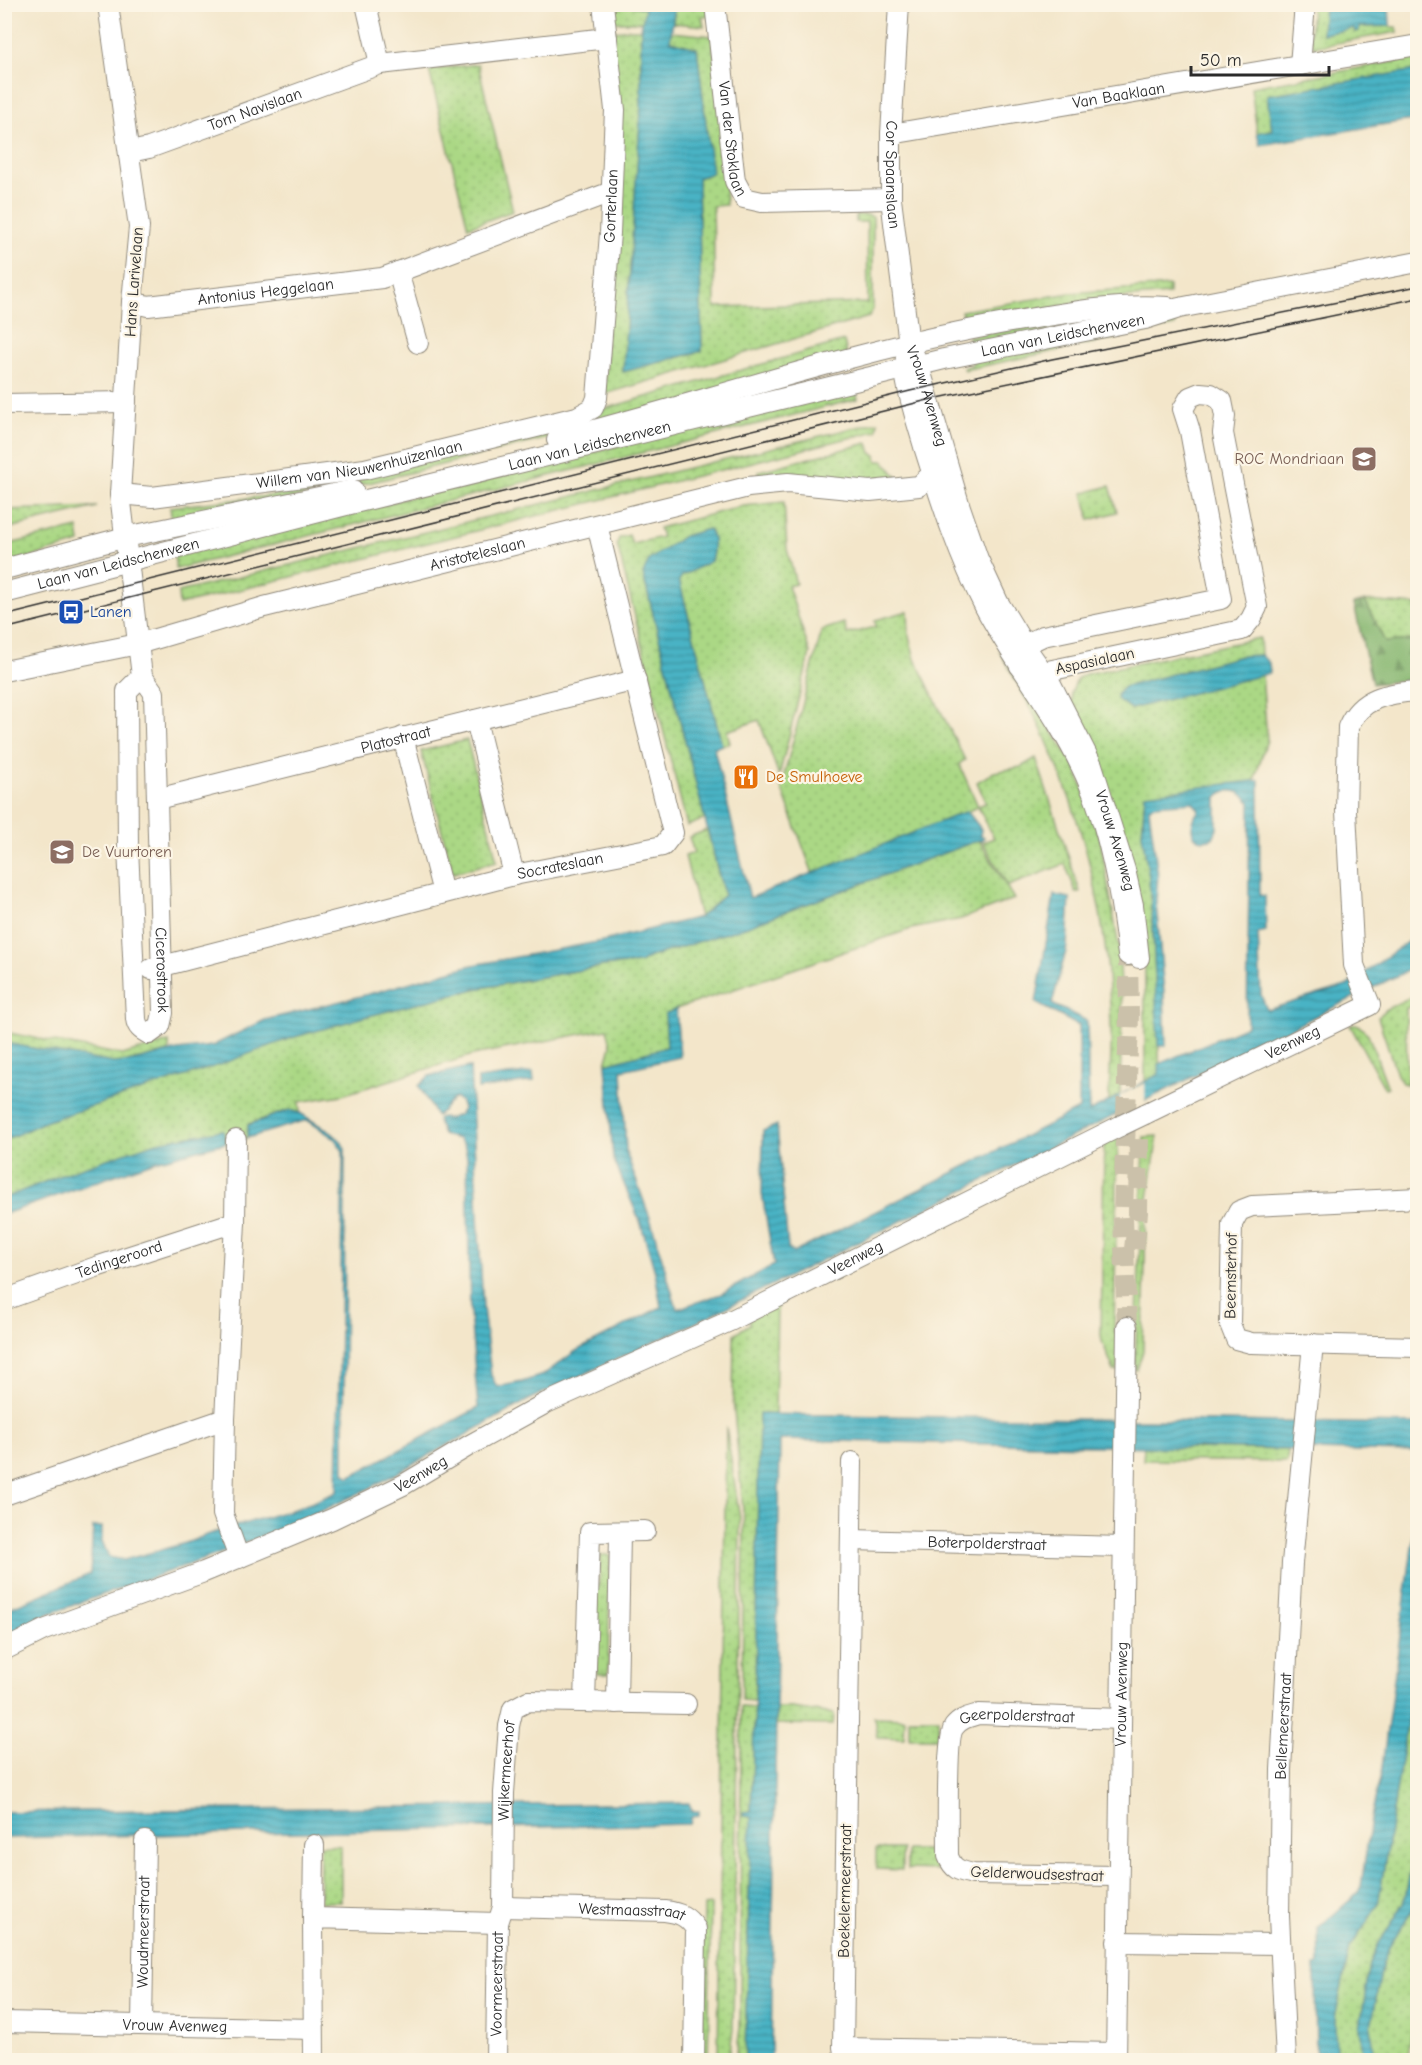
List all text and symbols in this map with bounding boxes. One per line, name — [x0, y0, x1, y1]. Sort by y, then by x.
scale bar — [1191, 39, 1329, 77]
text: 50 m — [1200, 50, 1242, 71]
street label: Van Baaklaan — [1071, 79, 1166, 112]
street label: Van der Stoklaan — [715, 80, 750, 199]
street label: Tom Navislaan — [205, 84, 304, 135]
street label: Cor Spaanslaan — [882, 120, 904, 230]
street label: Gorterlaan — [600, 169, 622, 243]
street label: Hans Larivelaan — [121, 227, 147, 337]
street label: Antonius Heggelaan — [197, 275, 335, 309]
street label: Laan van Leidschenveen — [980, 310, 1146, 360]
street label: Vrouw Avenweg — [902, 343, 951, 449]
street label: Laan van Leidschenveen — [507, 417, 673, 474]
street label: Willem van Nieuwenhuizenlaan — [255, 437, 464, 492]
school or university icon: ROC Mondriaan — [1349, 444, 1379, 474]
place label: ROC Mondriaan — [1234, 450, 1344, 468]
street label: Laan van Leidschenveen — [35, 534, 201, 593]
street label: Aristoteleslaan — [428, 534, 527, 575]
bus stop icon: Lanen — [56, 597, 86, 627]
place label: Lanen — [90, 603, 132, 621]
street label: Aspasialaan — [1054, 644, 1136, 678]
street label: Platostraat — [359, 722, 433, 757]
restaurant icon: De Smulhoeve — [731, 762, 761, 792]
place label: De Smulhoeve — [766, 768, 863, 786]
street label: Vrouw Avenweg — [1091, 788, 1139, 893]
school or university icon: De Vuurtoren — [47, 837, 77, 867]
place label: De Vuurtoren — [82, 843, 172, 861]
street label: Socrateslaan — [516, 849, 605, 883]
street label: Cicerostrook — [152, 927, 172, 1013]
street label: Veenweg — [1262, 1022, 1323, 1063]
street label: Beemsterhof — [1221, 1231, 1241, 1319]
street label: Tedingeroord — [73, 1237, 165, 1282]
street label: Veenweg — [826, 1237, 886, 1279]
street label: Veenweg — [392, 1452, 451, 1497]
street label: Boterpolderstraat — [927, 1533, 1047, 1554]
street label: Vrouw Avenweg — [1112, 1642, 1131, 1746]
street label: Bellemeerstraat — [1272, 1672, 1295, 1780]
street label: Geerpolderstraat — [957, 1705, 1075, 1729]
street label: Wijkermeerhof — [495, 1717, 519, 1821]
street label: Boekelermeerstraat — [835, 1824, 855, 1958]
street label: Gelderwoudsestraat — [970, 1863, 1104, 1885]
street label: Woudmeerstraat — [134, 1875, 153, 1988]
street label: Westmaasstraat — [578, 1900, 689, 1925]
street label: Voormeerstraat — [487, 1931, 507, 2037]
street label: Vrouw Avenweg — [122, 2016, 227, 2036]

